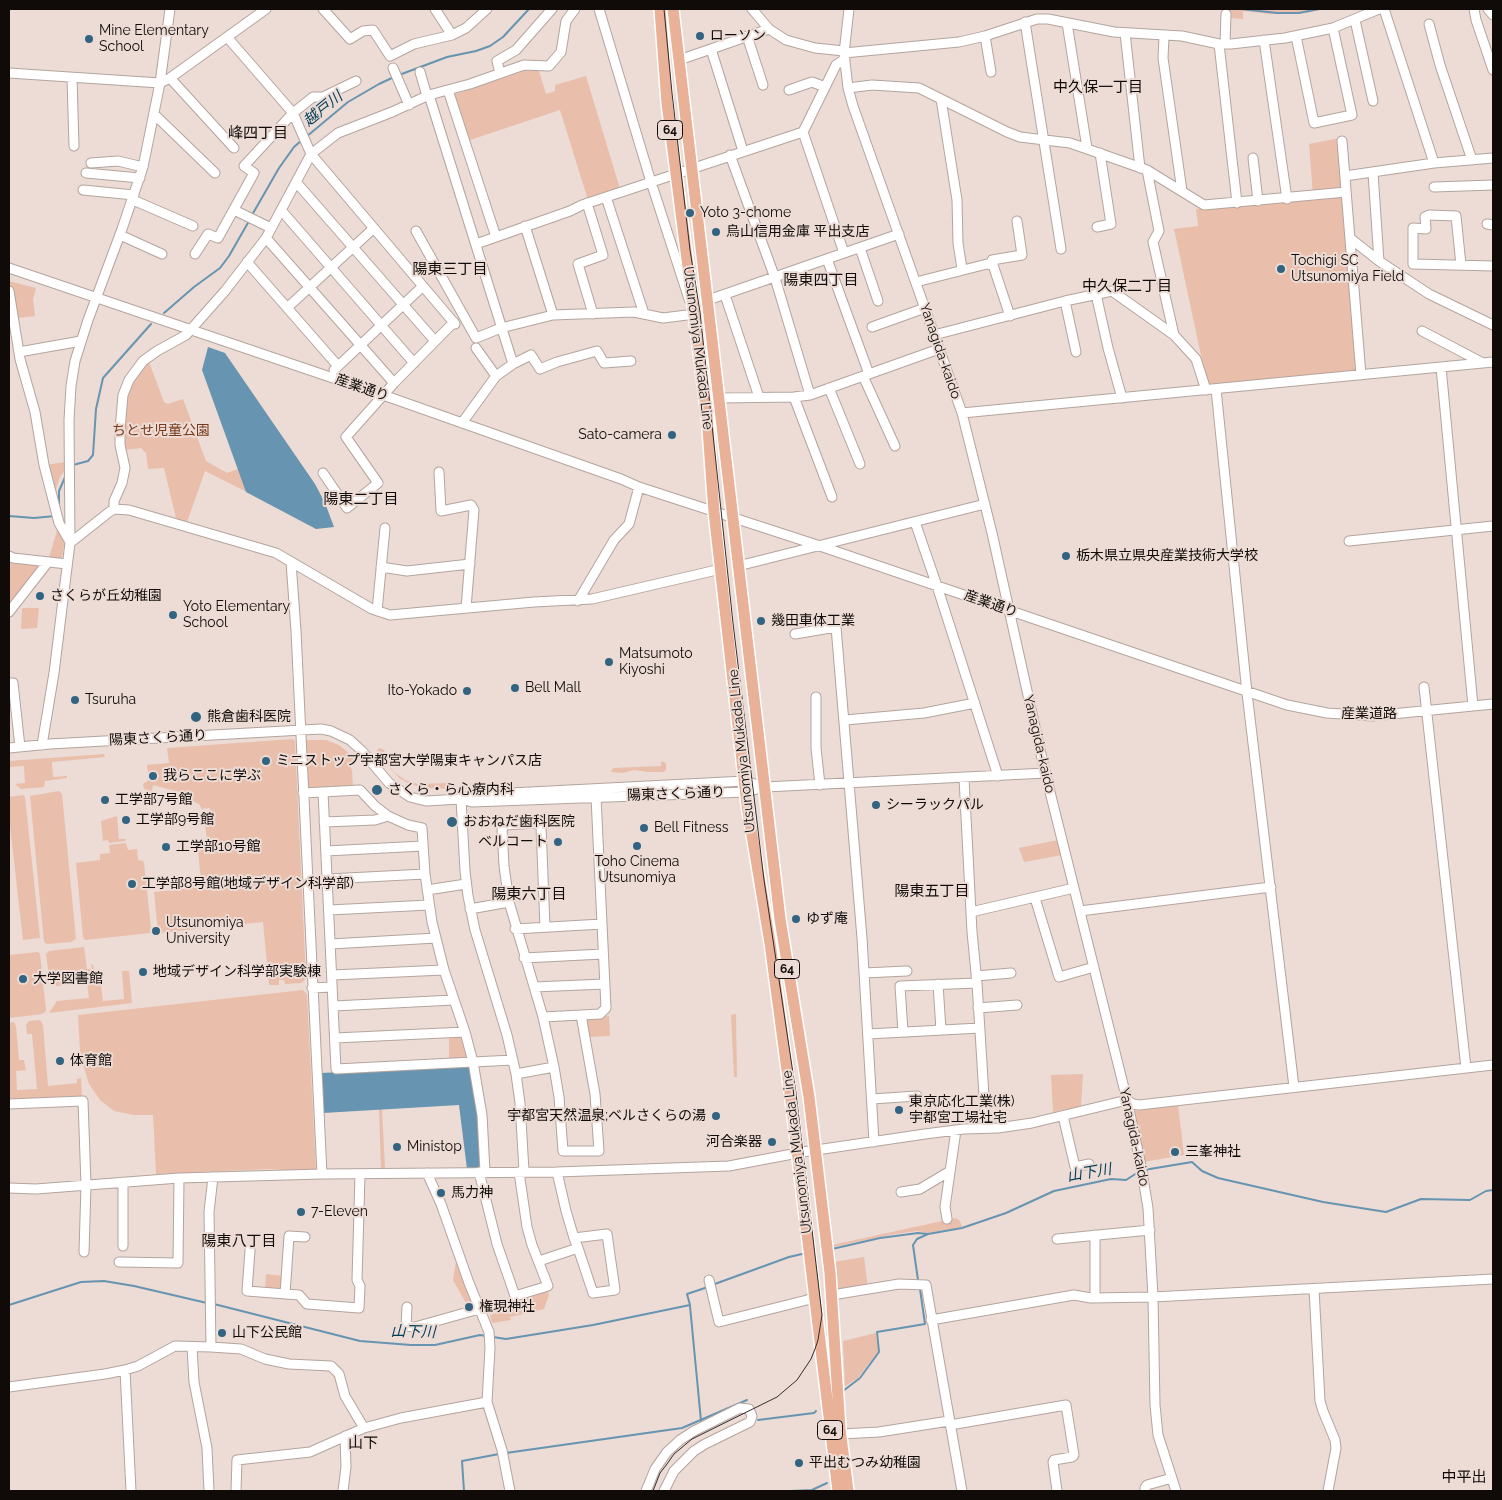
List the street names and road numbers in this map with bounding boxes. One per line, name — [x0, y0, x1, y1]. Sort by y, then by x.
road number: 64 — [658, 120, 682, 140]
street label: Utsunomiya Mukada Line — [680, 265, 716, 431]
street label: Yanagida-kaido — [916, 301, 964, 401]
street label: 産業通り — [333, 371, 391, 405]
street label: 産業通り — [962, 587, 1020, 621]
street label: Utsunomiya Mukada Line — [725, 668, 759, 834]
street label: Yanagida-kaido — [1020, 693, 1058, 795]
street label: 産業道路 — [1341, 706, 1397, 722]
street label: 陽東さくら通り — [109, 727, 207, 749]
street label: 陽東さくら通り — [627, 784, 725, 804]
road number: 64 — [774, 960, 800, 979]
street label: Utsunomiya Mukada Line — [779, 1069, 815, 1235]
street label: Yanagida-kaido — [1115, 1086, 1153, 1188]
road number: 64 — [818, 1420, 842, 1440]

